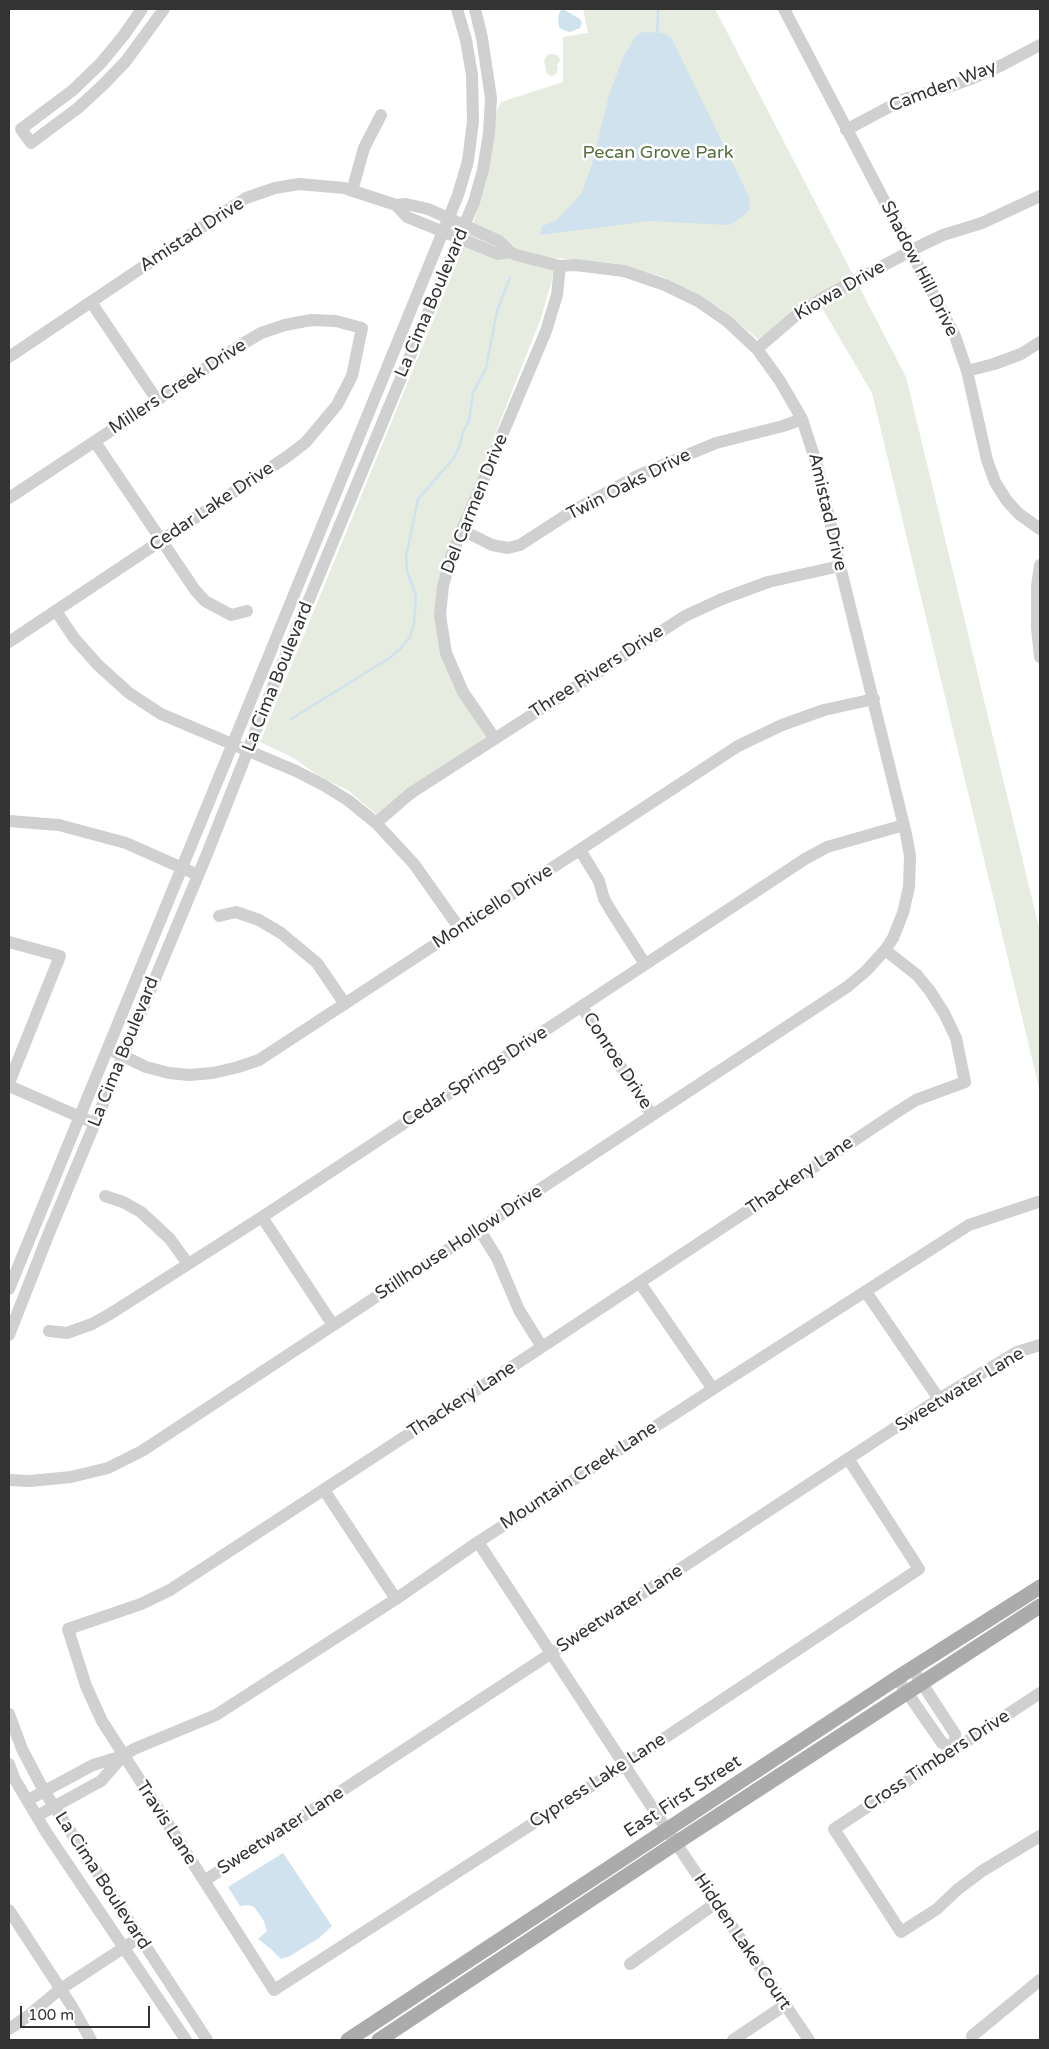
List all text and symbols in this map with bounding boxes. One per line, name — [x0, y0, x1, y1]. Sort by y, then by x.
street label: Camden Way — [886, 57, 1000, 117]
park label: Pecan Grove Park — [582, 142, 734, 164]
street label: Amistad Drive — [136, 193, 248, 277]
street label: Shadow Hill Drive — [876, 198, 962, 340]
street label: La Cima Boulevard — [391, 225, 473, 381]
street label: Kiowa Drive — [791, 256, 889, 326]
street label: Millers Creek Drive — [105, 335, 251, 439]
street label: Del Carmen Drive — [437, 431, 513, 577]
street label: Twin Oaks Drive — [564, 445, 694, 525]
street label: Amistad Drive — [803, 451, 851, 573]
street label: Cedar Lake Drive — [146, 458, 278, 556]
street label: La Cima Boulevard — [238, 599, 318, 755]
street label: Three Rivers Drive — [526, 621, 668, 723]
street label: Monticello Drive — [429, 860, 557, 954]
street label: La Cima Boulevard — [84, 974, 164, 1130]
street label: Conroe Drive — [578, 1009, 656, 1113]
street label: Cedar Springs Drive — [398, 1022, 552, 1132]
street label: Thackery Lane — [742, 1132, 858, 1220]
street label: Stillhouse Hollow Drive — [371, 1181, 547, 1305]
street label: Sweetwater Lane — [892, 1343, 1028, 1437]
street label: Thackery Lane — [404, 1357, 520, 1443]
street label: Mountain Creek Lane — [497, 1417, 661, 1535]
street label: Sweetwater Lane — [553, 1560, 687, 1658]
street label: Cross Timbers Drive — [860, 1706, 1014, 1816]
street label: Cypress Lake Lane — [526, 1729, 670, 1833]
street label: East First Street — [620, 1751, 746, 1843]
street label: Travis Lane — [131, 1777, 201, 1869]
street label: Sweetwater Lane — [214, 1782, 348, 1880]
street label: La Cima Boulevard — [49, 1808, 155, 1954]
street label: Hidden Lake Court — [688, 1870, 796, 2014]
scale bar — [22, 1996, 152, 2028]
text: 100 m — [28, 2006, 74, 2024]

